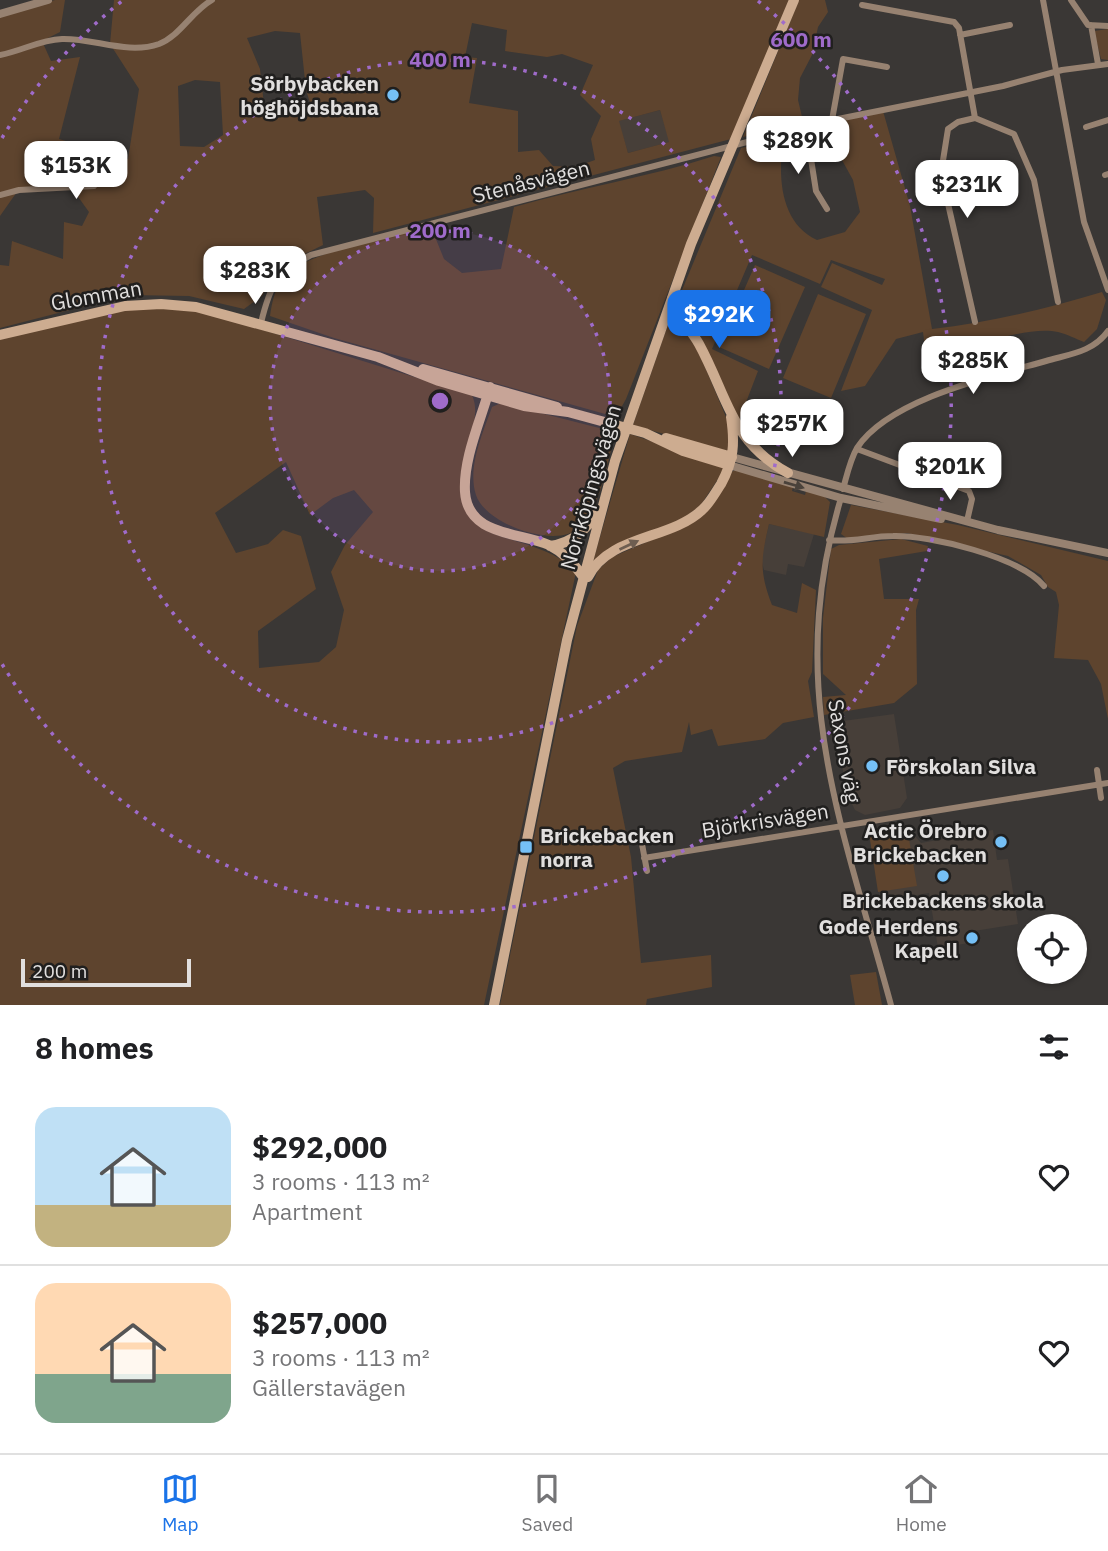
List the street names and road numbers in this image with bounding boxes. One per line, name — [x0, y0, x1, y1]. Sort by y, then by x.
street label: Stenåsvägen — [469, 153, 593, 209]
street label: Glomman — [48, 273, 144, 317]
street label: Norrköpingsvägen — [553, 401, 627, 573]
street label: Saxons väg — [822, 697, 868, 805]
street label: Björkrisvägen — [700, 796, 830, 844]

